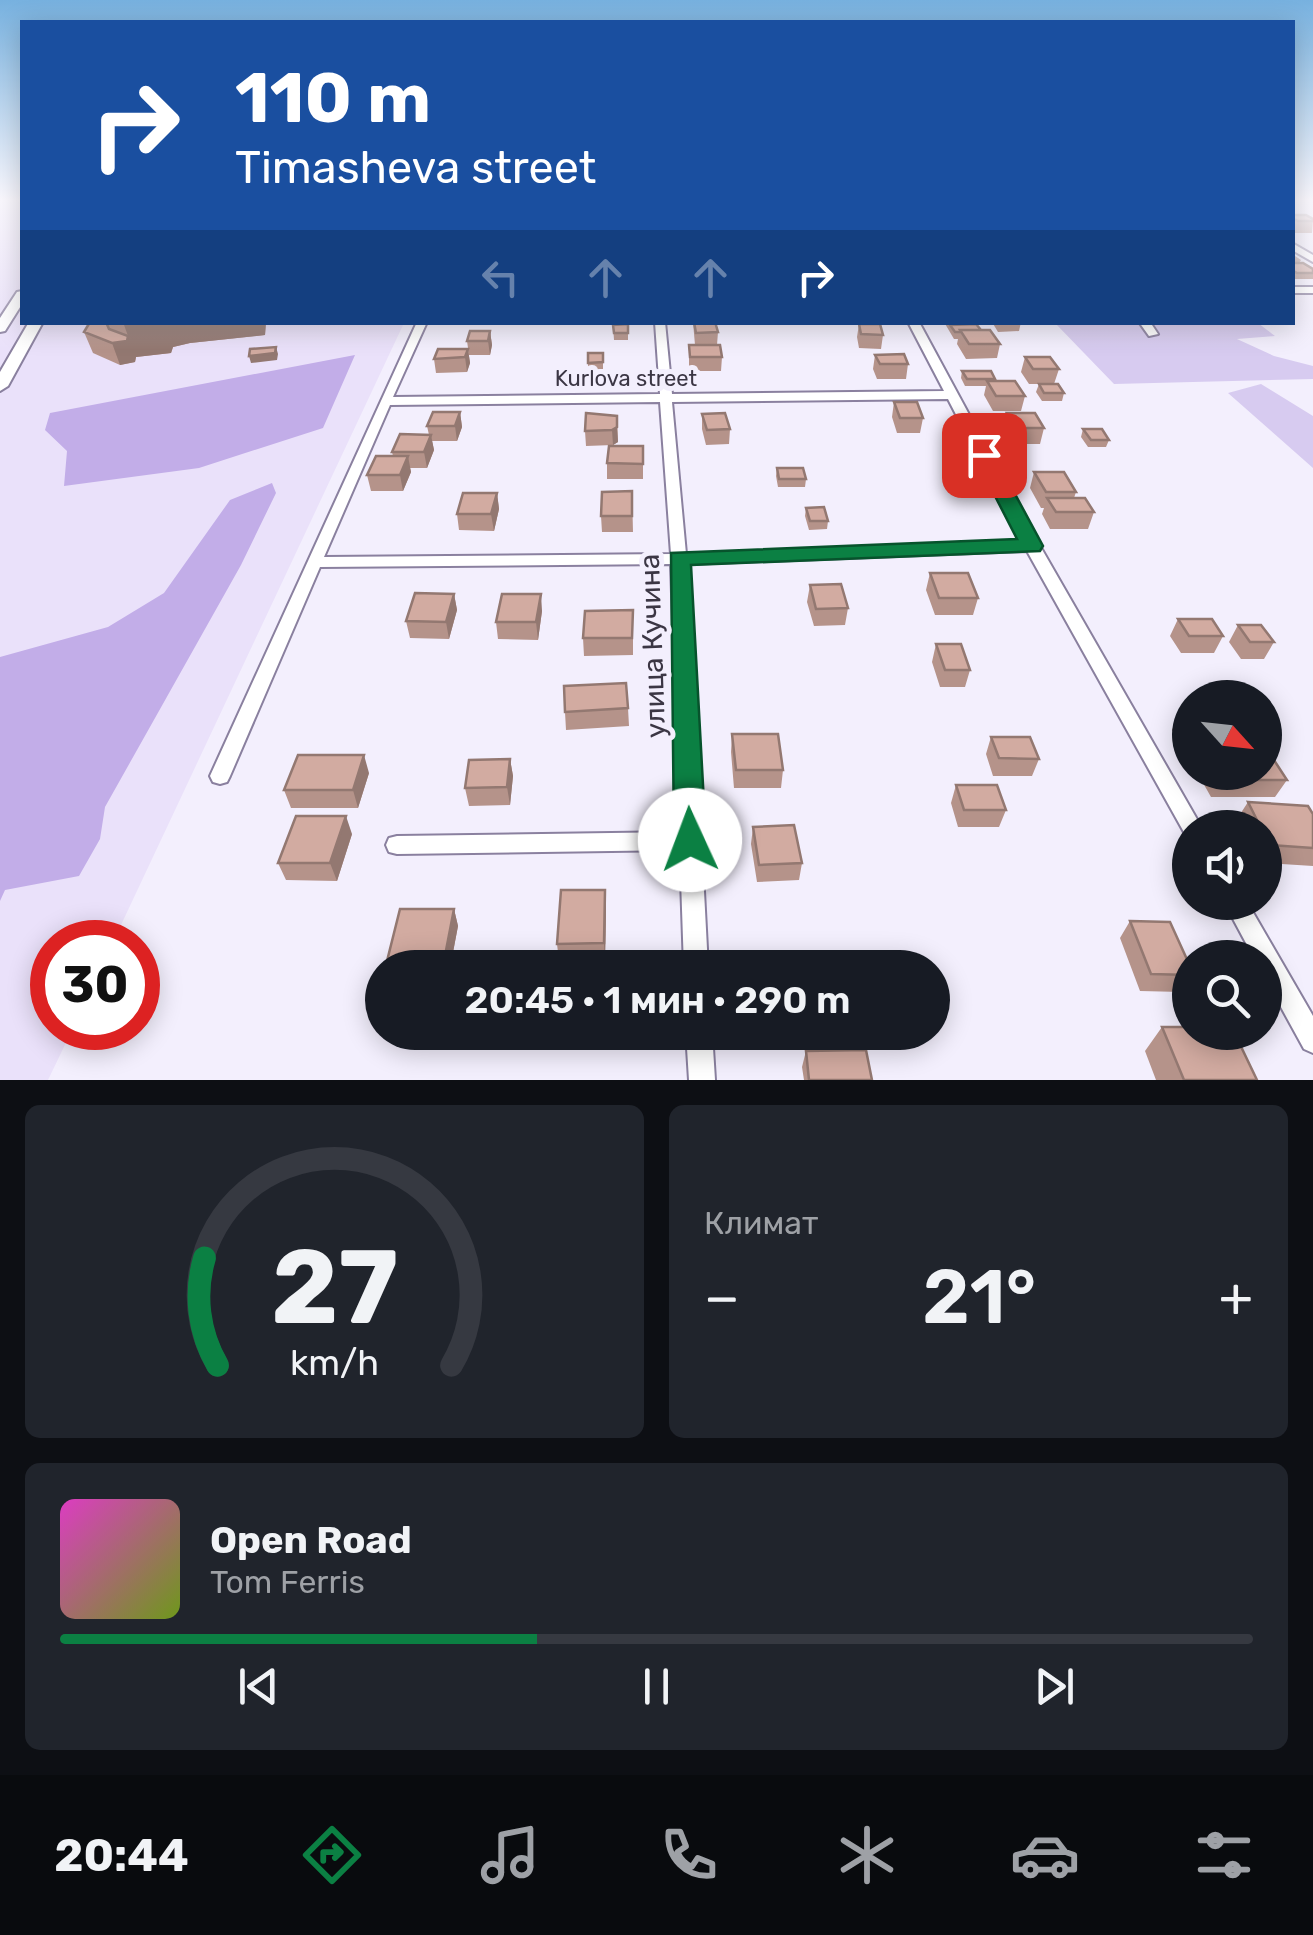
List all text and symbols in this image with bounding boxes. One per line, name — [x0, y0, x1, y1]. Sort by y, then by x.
text: 110 m — [235, 57, 431, 140]
icon: right — [70, 60, 200, 190]
text: Timasheva street — [235, 141, 596, 194]
icon: left — [473, 250, 528, 305]
icon: ahead — [578, 250, 633, 305]
icon: ahead — [683, 250, 738, 305]
icon: right — [788, 250, 843, 305]
street label: Kurlova street — [555, 365, 698, 392]
pin — [942, 413, 1027, 498]
icon: arrive — [957, 428, 1012, 483]
street label: улица Кучина — [633, 553, 672, 739]
north arrow — [1172, 680, 1282, 790]
map controls — [1172, 680, 1282, 1050]
position arrow — [638, 788, 742, 892]
button: sound — [1172, 810, 1282, 920]
speed limit sign: 30 — [30, 920, 160, 1050]
button: search — [1172, 940, 1282, 1050]
text: 20:45 · 1 мин · 290 m — [464, 977, 851, 1023]
text: Климат — [704, 1204, 818, 1242]
text: 27 — [271, 1226, 398, 1349]
text: 21° — [922, 1253, 1036, 1342]
text: − — [704, 1265, 740, 1330]
text: + — [1219, 1265, 1253, 1330]
text: km/h — [290, 1342, 379, 1384]
text: Open Road — [210, 1517, 412, 1563]
text: Tom Ferris — [210, 1563, 365, 1601]
icon: previous — [231, 1659, 286, 1714]
icon: pause — [629, 1659, 684, 1714]
icon: next — [1027, 1659, 1082, 1714]
icon: directions — [297, 1820, 367, 1890]
icon: music — [475, 1820, 545, 1890]
icon: phone — [654, 1820, 724, 1890]
icon: climate — [832, 1820, 902, 1890]
icon: car — [1010, 1820, 1080, 1890]
icon: filters — [1189, 1820, 1259, 1890]
text: 20:44 — [54, 1829, 189, 1882]

